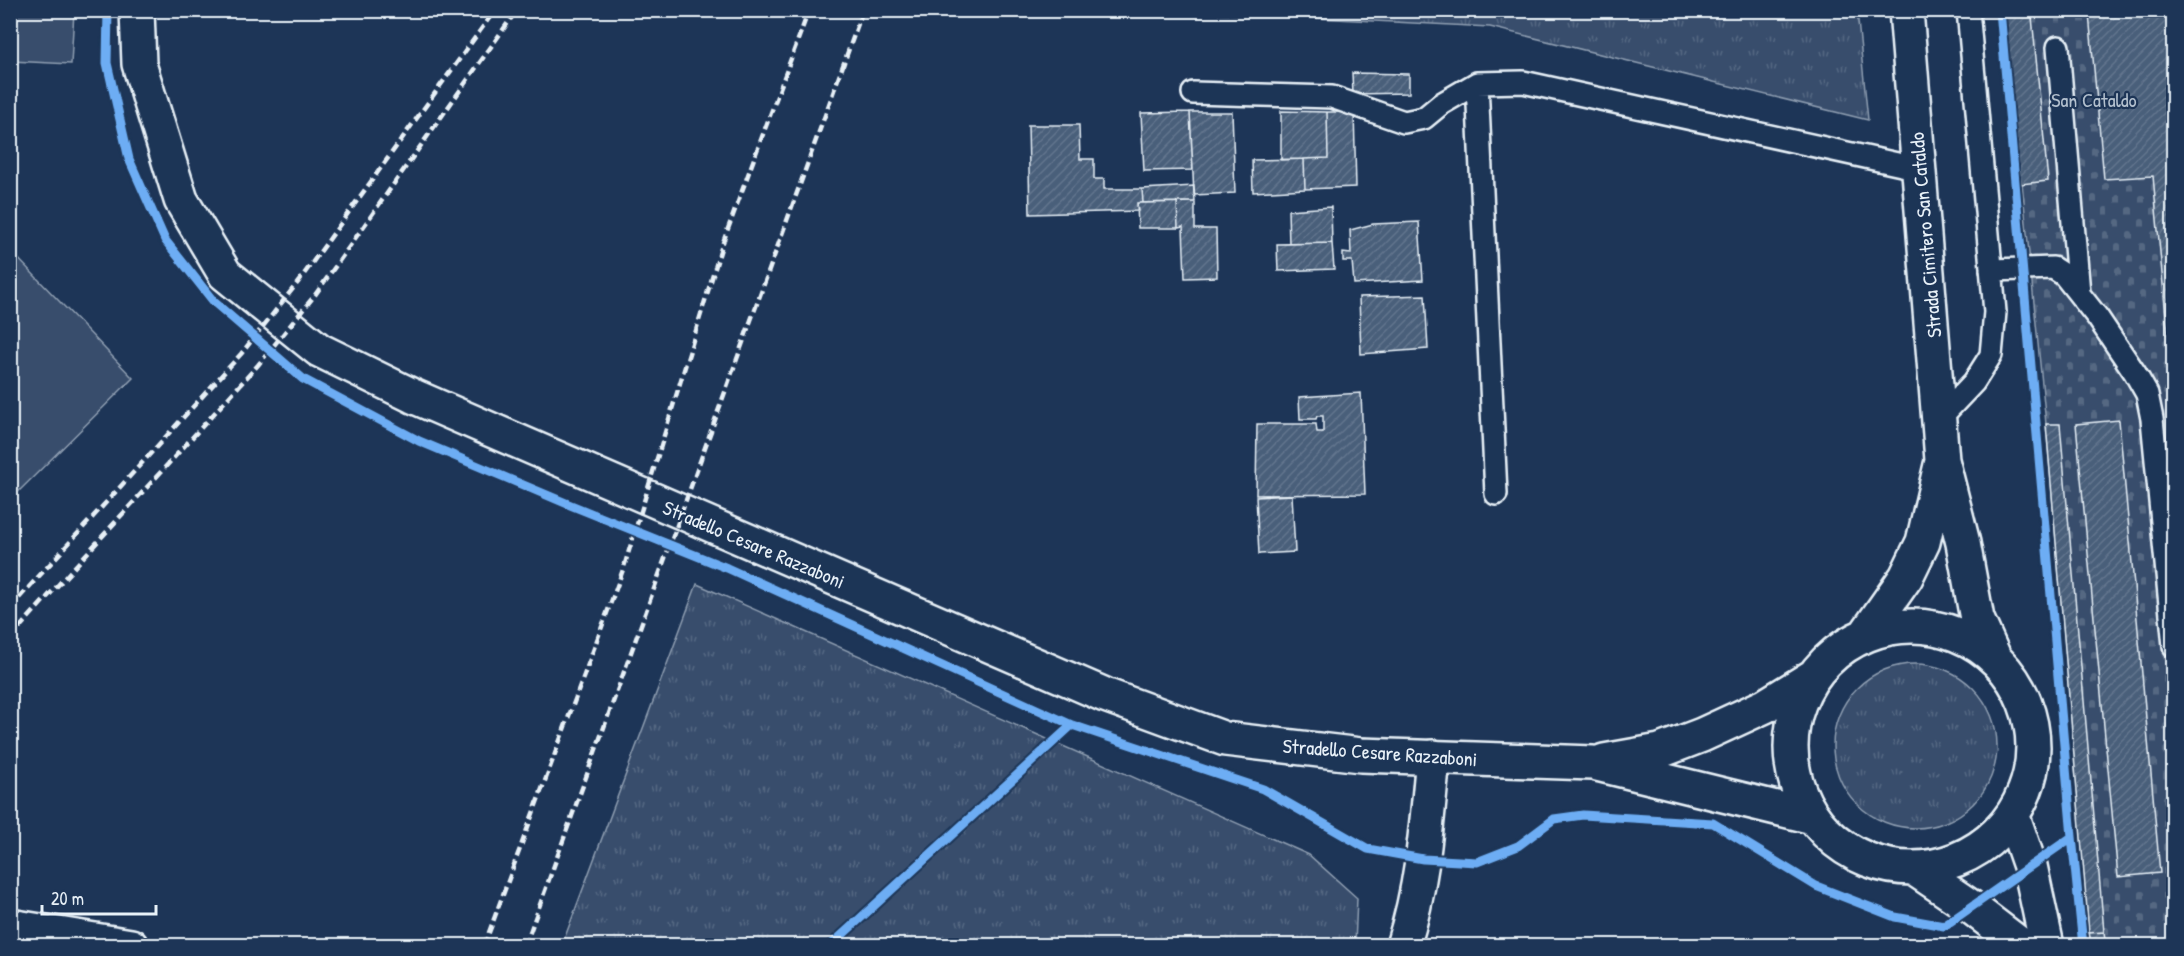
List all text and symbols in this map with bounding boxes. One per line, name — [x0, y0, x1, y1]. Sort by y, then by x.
park label: San Cataldo — [2051, 86, 2137, 113]
street label: Strada Cimitero San Cataldo — [1903, 131, 1947, 339]
street label: Stradello Cesare Razzaboni — [659, 493, 849, 595]
street label: Stradello Cesare Razzaboni — [1282, 732, 1478, 772]
scale bar — [42, 878, 156, 916]
text: 20 m — [51, 886, 84, 911]

